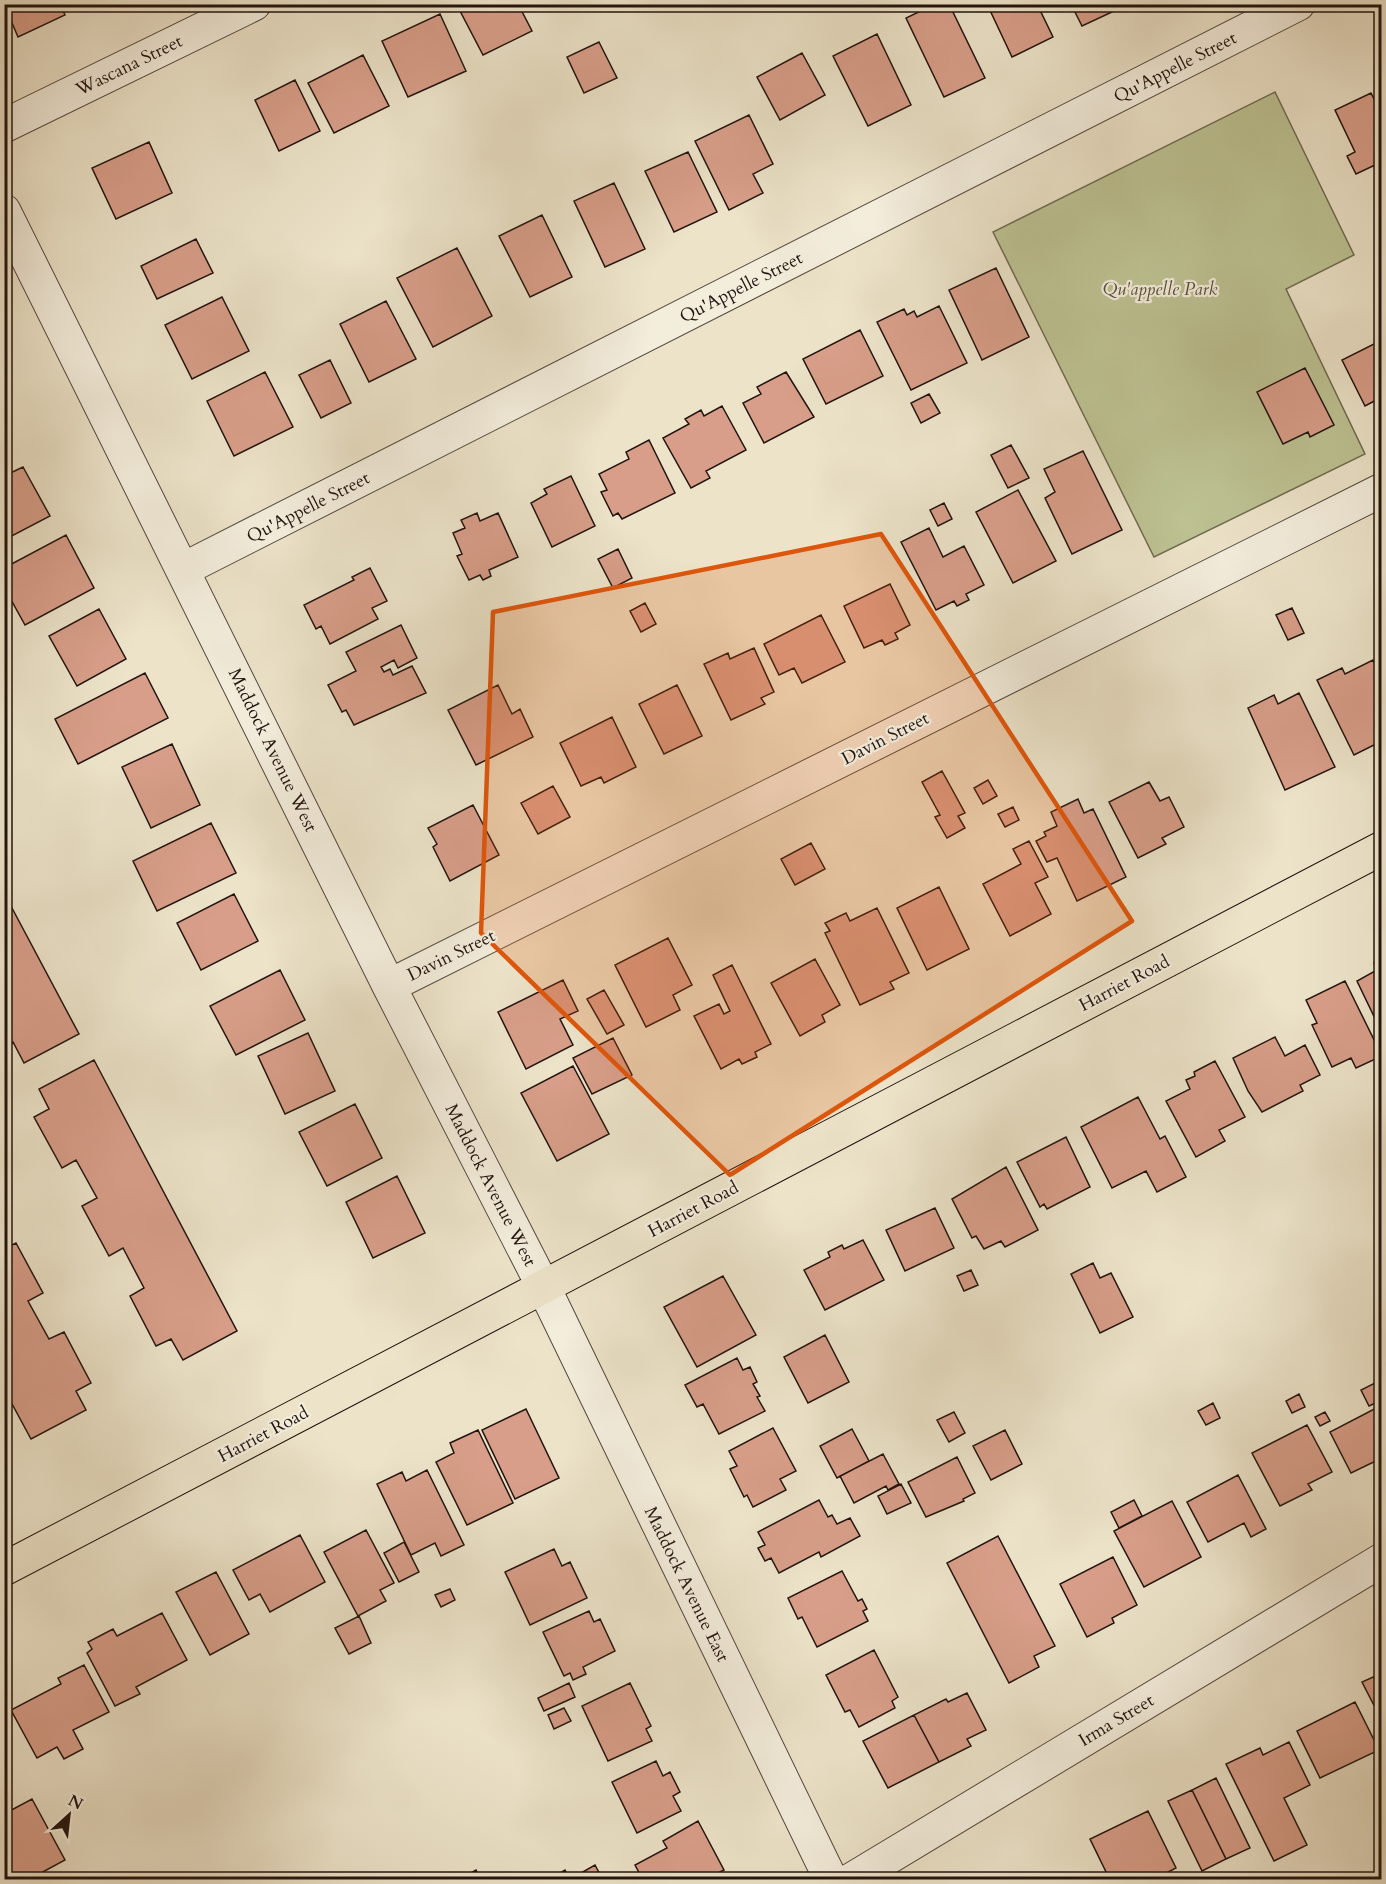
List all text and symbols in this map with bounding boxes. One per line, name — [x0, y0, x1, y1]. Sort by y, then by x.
street label: Qu'Appelle Street — [1109, 25, 1241, 109]
street label: Wascana Street — [71, 29, 187, 103]
street label: Qu'Appelle Street — [675, 245, 807, 329]
park label: Qu'appelle Park — [1103, 277, 1218, 302]
street label: Qu'Appelle Street — [242, 465, 374, 549]
street label: Maddock Avenue West — [222, 664, 323, 837]
street label: Davin Street — [837, 706, 933, 771]
street label: Davin Street — [403, 923, 500, 987]
street label: Harriet Road — [1075, 949, 1174, 1018]
street label: Maddock Avenue West — [439, 1100, 543, 1271]
street label: Harriet Road — [644, 1175, 743, 1244]
street label: Harriet Road — [214, 1400, 313, 1469]
street label: Maddock Avenue East — [638, 1502, 735, 1666]
street label: Irma Street — [1074, 1688, 1159, 1753]
north arrow — [39, 1785, 99, 1845]
text: N — [64, 1790, 87, 1816]

